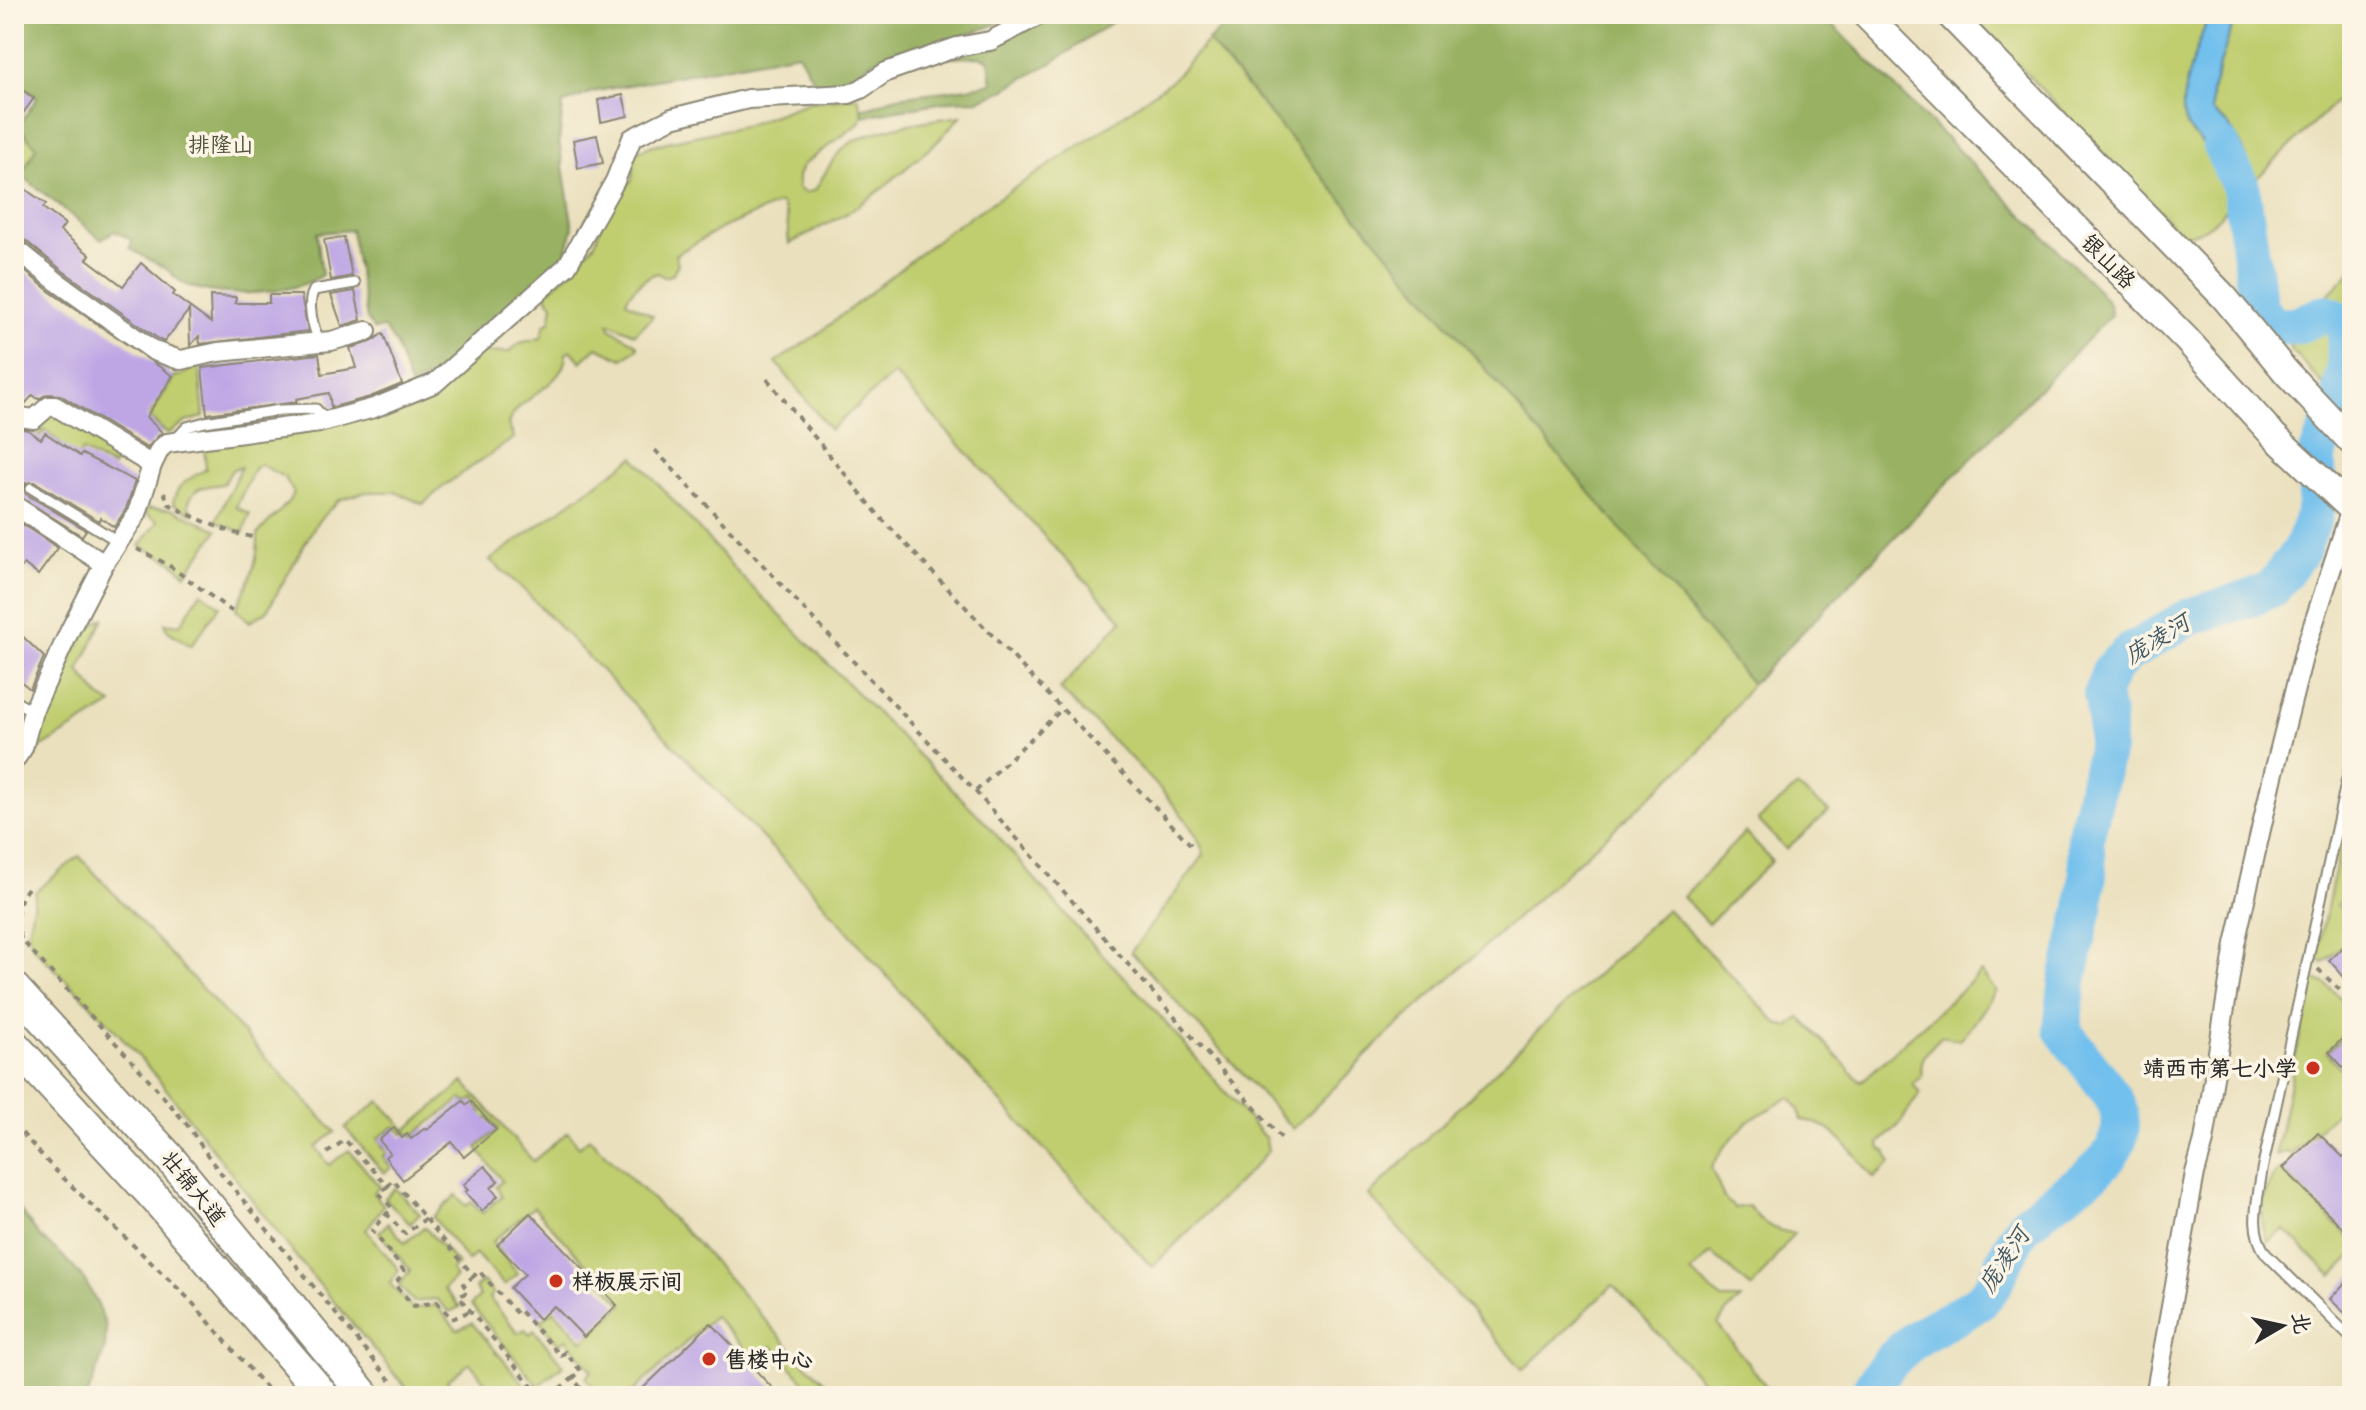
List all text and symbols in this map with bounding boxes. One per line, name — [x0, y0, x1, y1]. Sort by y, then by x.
park label: 排隆山 — [188, 134, 254, 161]
street label: 银山路 — [2074, 230, 2140, 296]
water label: 庞凌河 — [2120, 608, 2200, 673]
place label: 靖西市第七小学 — [2143, 1057, 2297, 1085]
marker: 靖西市第七小学 — [2304, 1059, 2322, 1077]
street label: 壮锦大道 — [153, 1147, 230, 1233]
water label: 庞凌河 — [1974, 1220, 2041, 1300]
place label: 样板展示间 — [572, 1271, 682, 1298]
marker: 样板展示间 — [547, 1272, 565, 1290]
north arrow — [2242, 1286, 2322, 1366]
text: 北 — [2283, 1311, 2312, 1336]
place label: 售楼中心 — [725, 1348, 813, 1376]
marker: 售楼中心 — [700, 1350, 718, 1368]

